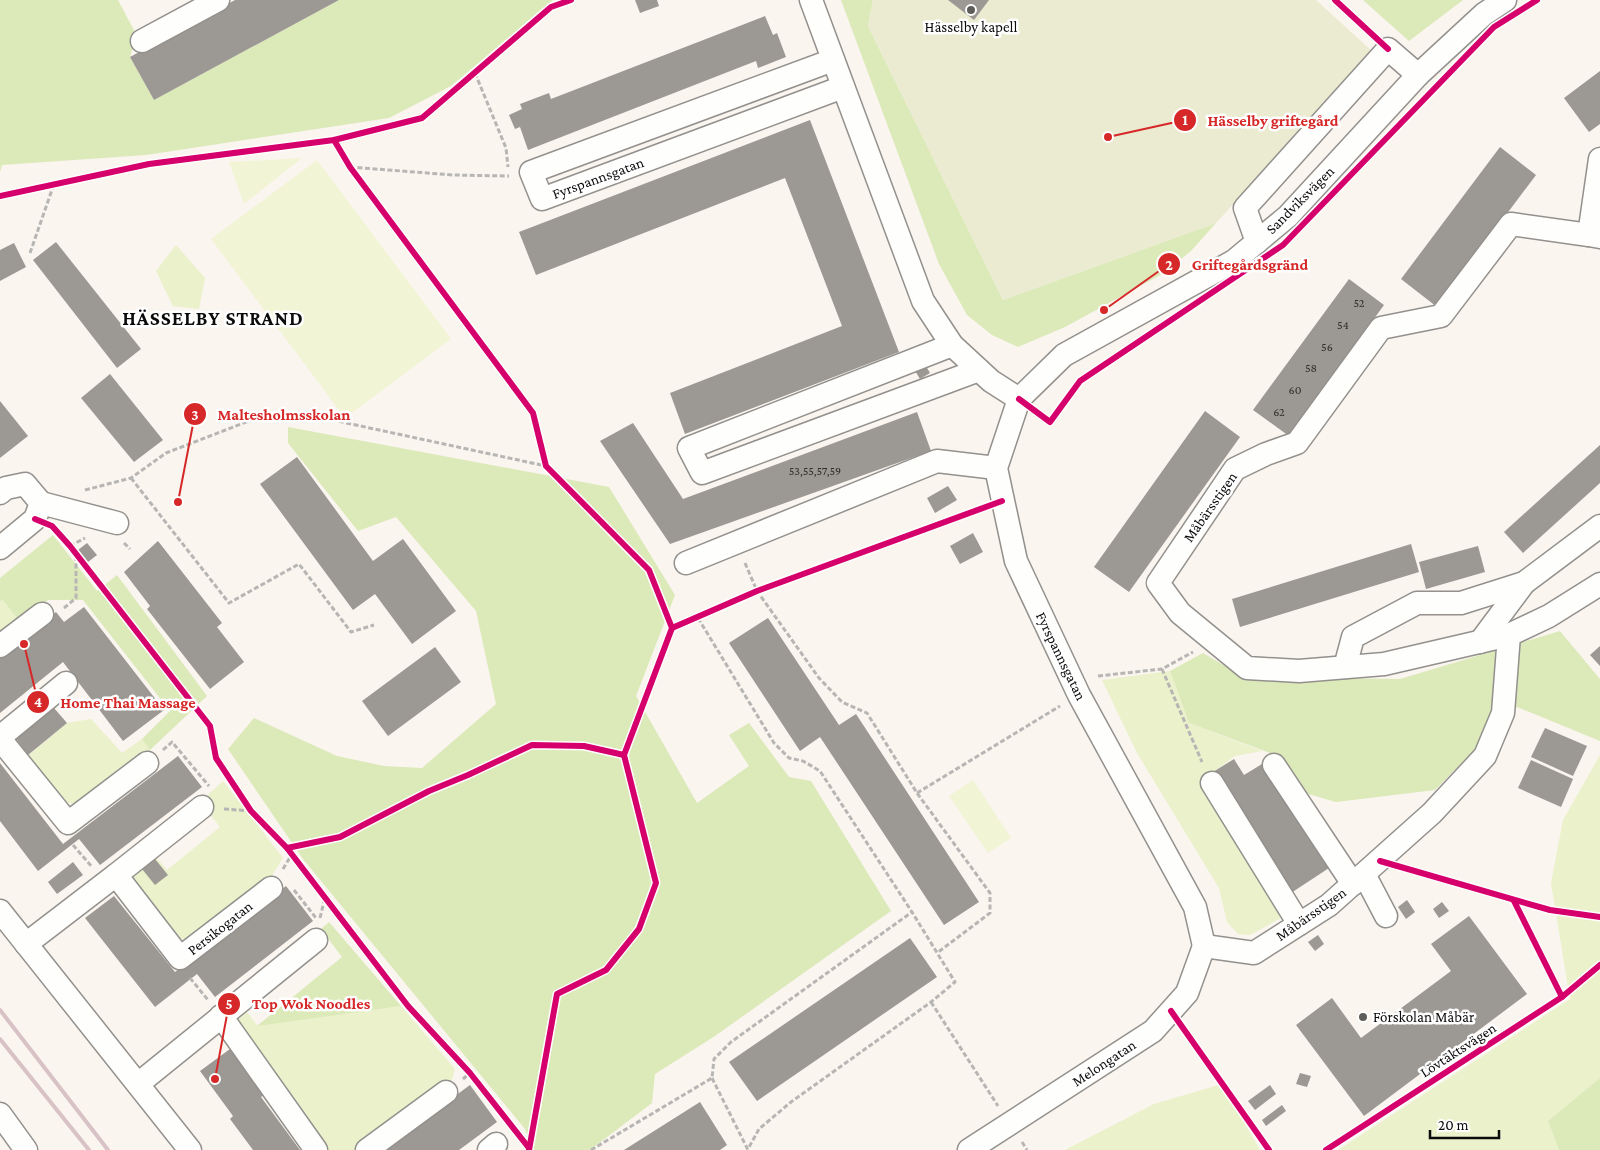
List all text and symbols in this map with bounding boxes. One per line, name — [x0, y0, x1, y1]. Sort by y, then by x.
marker: Hässelby kapell — [965, 4, 977, 16]
place label: Hässelby kapell — [925, 19, 1017, 36]
callout: Hässelby griftegård — [1173, 104, 1349, 135]
text: 1 — [1182, 112, 1188, 128]
text: Hässelby griftegård — [1207, 112, 1339, 129]
street label: Fyrspannsgatan — [550, 154, 646, 203]
street label: Sandviksvägen — [1263, 163, 1338, 238]
callout: Griftegårdsgränd — [1156, 249, 1318, 280]
text: Griftegårdsgränd — [1192, 256, 1309, 273]
text: 2 — [1165, 257, 1173, 273]
house number: 52 — [1353, 296, 1365, 310]
district label: HÄSSELBY STRAND — [122, 307, 304, 329]
house number: 54 — [1337, 318, 1349, 332]
house number: 56 — [1321, 340, 1333, 354]
house number: 58 — [1305, 361, 1317, 375]
house number: 60 — [1289, 383, 1302, 397]
callout: Maltesholmsskolan — [182, 399, 360, 430]
house number: 62 — [1273, 405, 1285, 419]
text: Maltesholmsskolan — [217, 406, 351, 423]
text: 3 — [191, 407, 199, 423]
house number: 53,55,57,59 — [789, 464, 841, 478]
street label: Måbärsstigen — [1180, 469, 1241, 546]
street label: Fyrspannsgatan — [1032, 609, 1089, 703]
callout: Home Thai Massage — [25, 687, 206, 718]
text: 4 — [34, 694, 42, 710]
text: Home Thai Massage — [60, 694, 196, 711]
street label: Måbärsstigen — [1273, 884, 1350, 945]
street label: Persikogatan — [185, 898, 256, 959]
callout: Top Wok Noodles — [216, 988, 380, 1019]
text: Top Wok Noodles — [252, 995, 371, 1012]
text: 5 — [225, 996, 233, 1012]
place label: Förskolan Måbär — [1373, 1009, 1475, 1025]
marker: Förskolan Måbär — [1357, 1011, 1369, 1023]
street label: Lövtäktsvägen — [1417, 1020, 1499, 1081]
street label: Melongatan — [1069, 1037, 1139, 1090]
scale bar — [1430, 1108, 1499, 1140]
text: 20 m — [1438, 1117, 1469, 1133]

